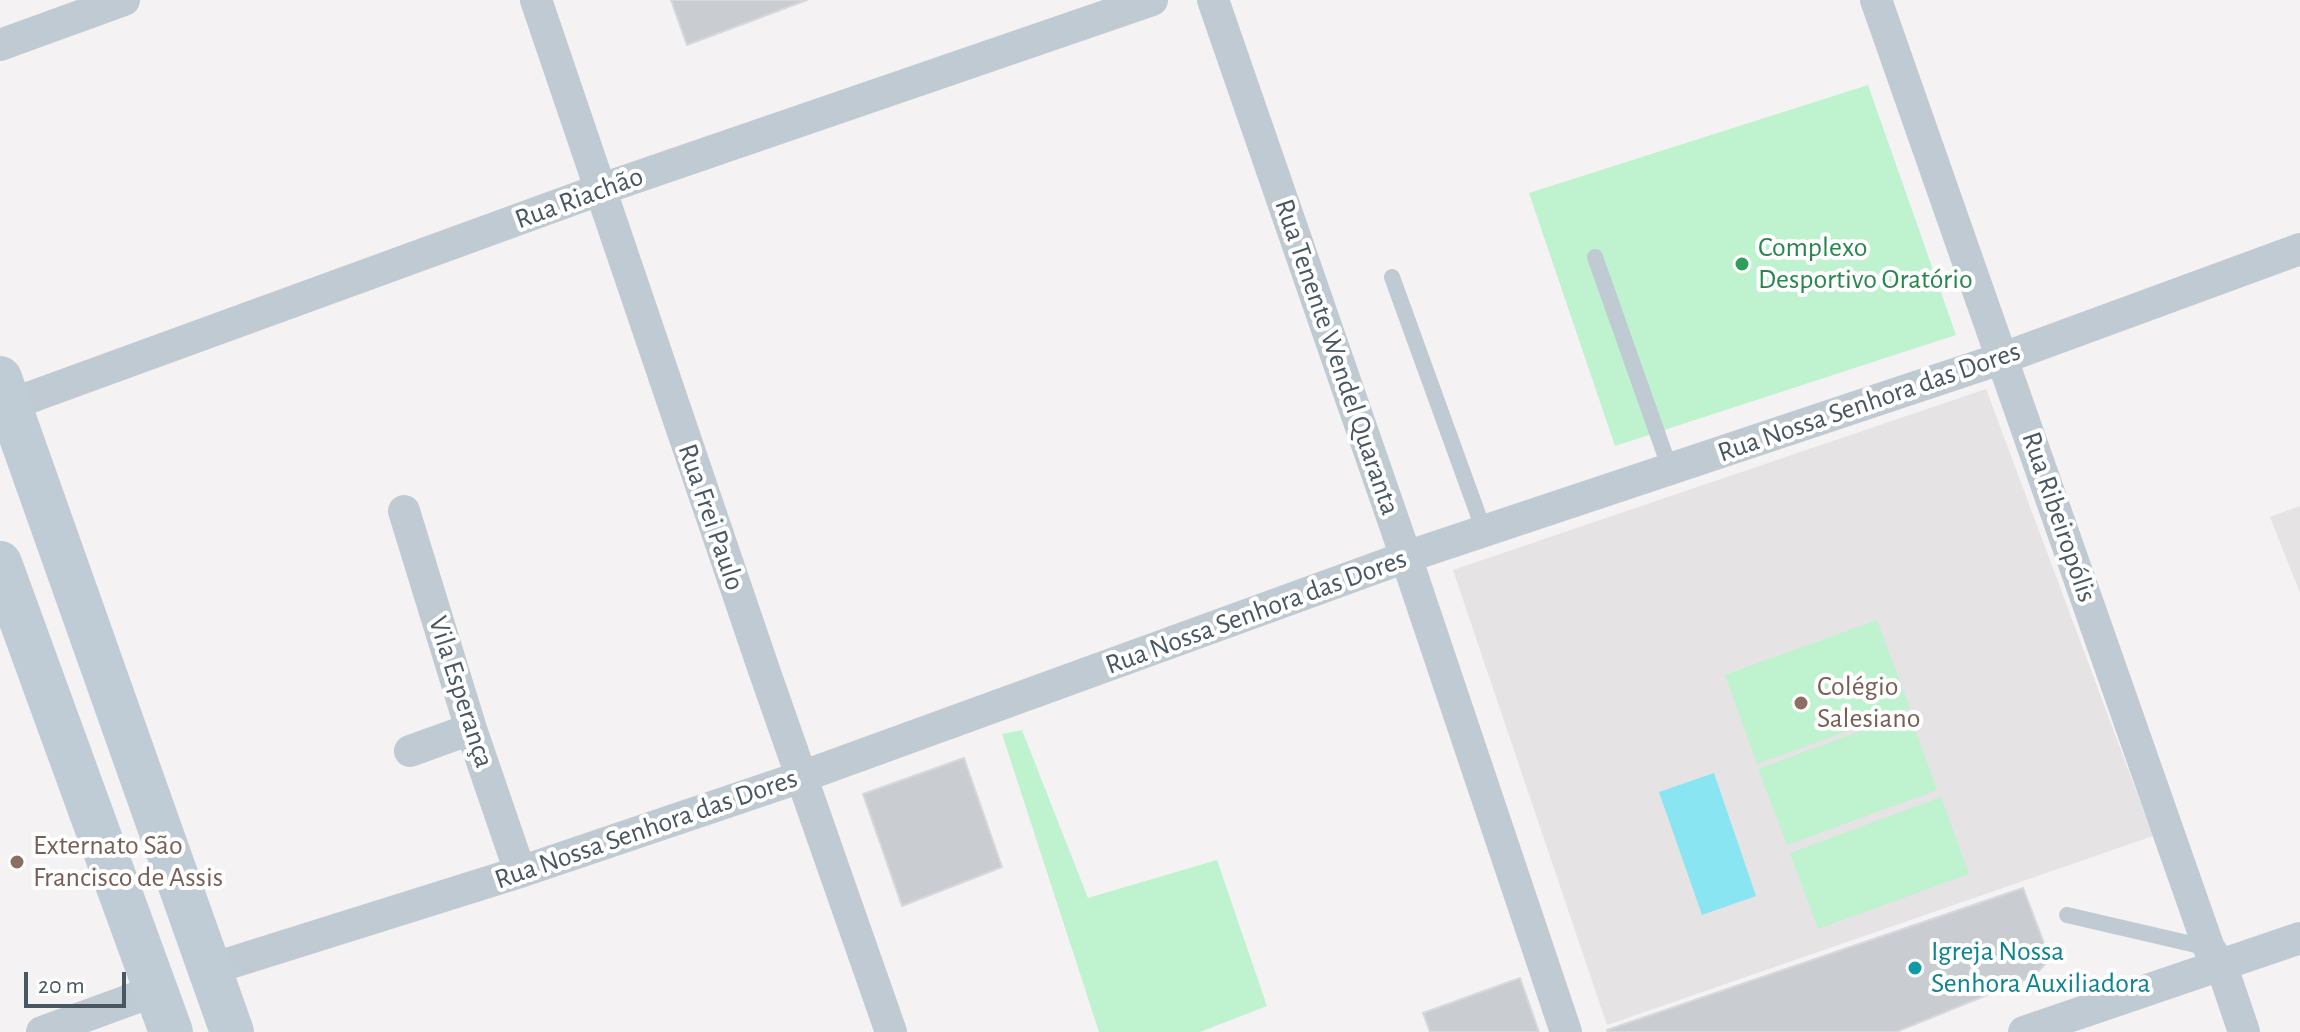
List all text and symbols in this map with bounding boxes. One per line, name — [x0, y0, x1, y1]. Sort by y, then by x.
street label: Rua Riachão — [510, 159, 648, 237]
street label: Rua Tenente Wendel Quaranta — [1267, 195, 1407, 519]
place label: Complexo Desportivo Oratório — [1758, 231, 1973, 297]
marker: Complexo Desportivo Oratório — [1733, 255, 1751, 273]
street label: Rua Nossa Senhora das Dores — [1713, 334, 2025, 470]
street label: Rua Ribeiropólis — [2014, 427, 2104, 607]
street label: Rua Frei Paulo — [670, 439, 752, 595]
street label: Rua Nossa Senhora das Dores — [1101, 542, 1411, 682]
street label: Vila Esperança — [421, 612, 501, 772]
place label: Colégio Salesiano — [1817, 670, 1920, 736]
marker: Colégio Salesiano — [1792, 694, 1810, 712]
street label: Rua Nossa Senhora das Dores — [490, 761, 802, 897]
place label: Externato São Francisco de Assis — [33, 829, 223, 895]
marker: Externato São Francisco de Assis — [8, 853, 26, 871]
place label: Igreja Nossa Senhora Auxiliadora — [1931, 935, 2150, 1001]
scale bar — [28, 956, 130, 1006]
marker: Igreja Nossa Senhora Auxiliadora — [1906, 959, 1924, 977]
text: 20 m — [38, 974, 85, 998]

